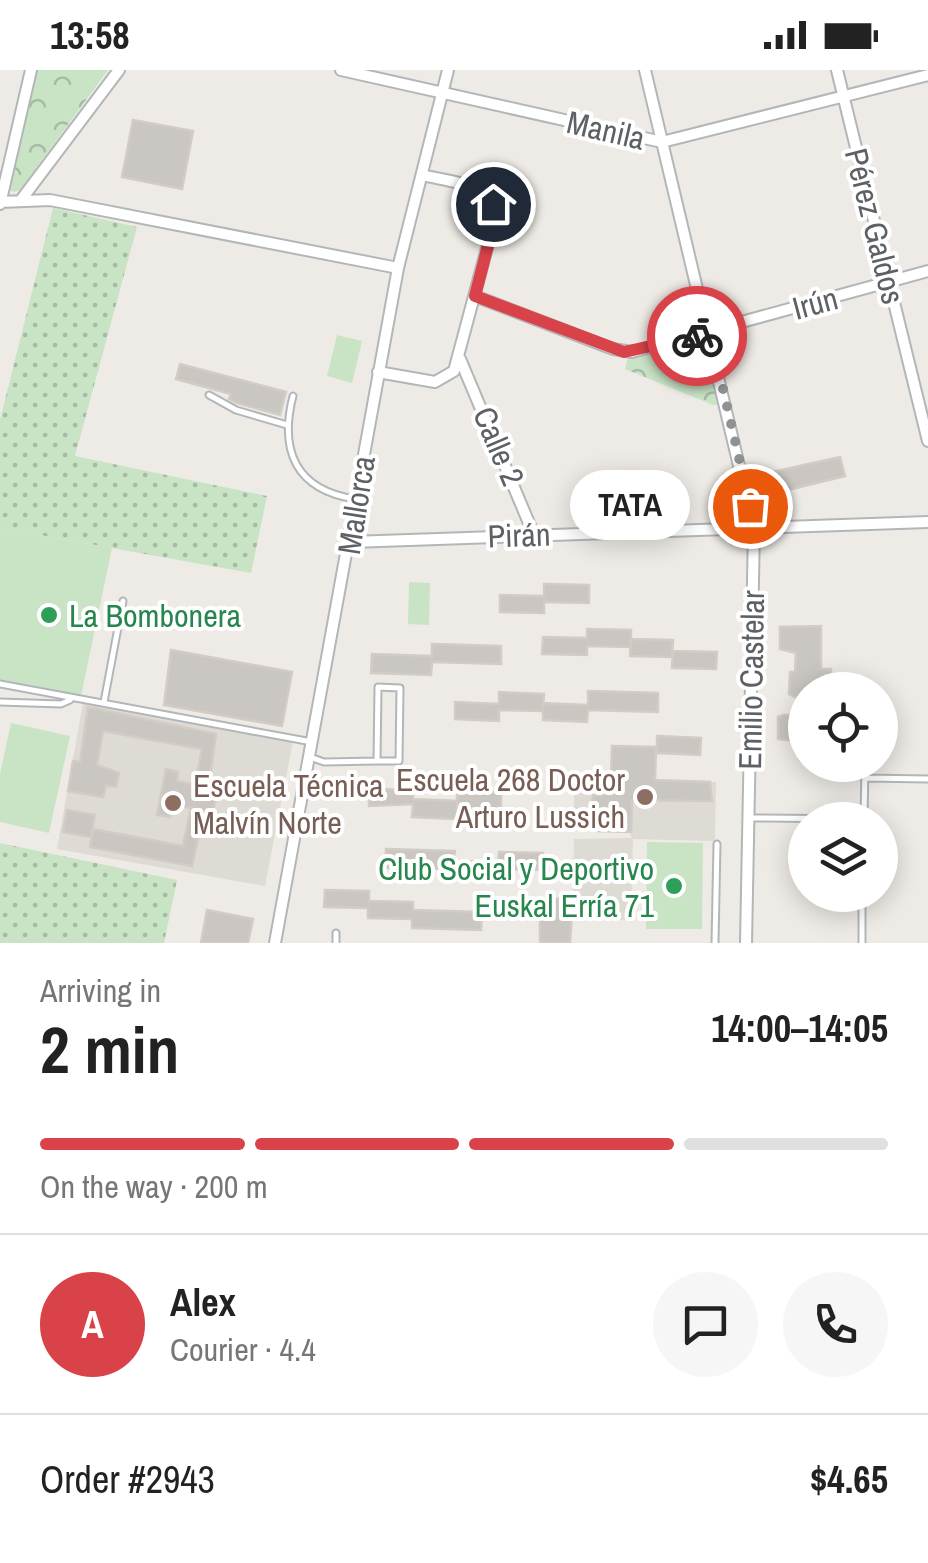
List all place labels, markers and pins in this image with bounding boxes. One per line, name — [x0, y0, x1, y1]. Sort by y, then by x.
pin — [451, 162, 536, 247]
pin — [708, 464, 793, 549]
callout: TATA — [570, 471, 690, 541]
place label: La Bombonera — [69, 594, 242, 637]
marker: La Bombonera — [38, 604, 60, 626]
place label: Escuela 268 Doctor Arturo Lussich — [396, 758, 625, 838]
place label: Escuela Técnica Malvín Norte — [193, 764, 384, 844]
marker: Escuela 268 Doctor Arturo Lussich — [634, 786, 656, 808]
marker: Escuela Técnica Malvín Norte — [162, 792, 184, 814]
place label: Club Social y Deportivo Euskal Erría 71 — [378, 847, 654, 927]
marker: Club Social y Deportivo Euskal Erría 71 — [663, 875, 685, 897]

